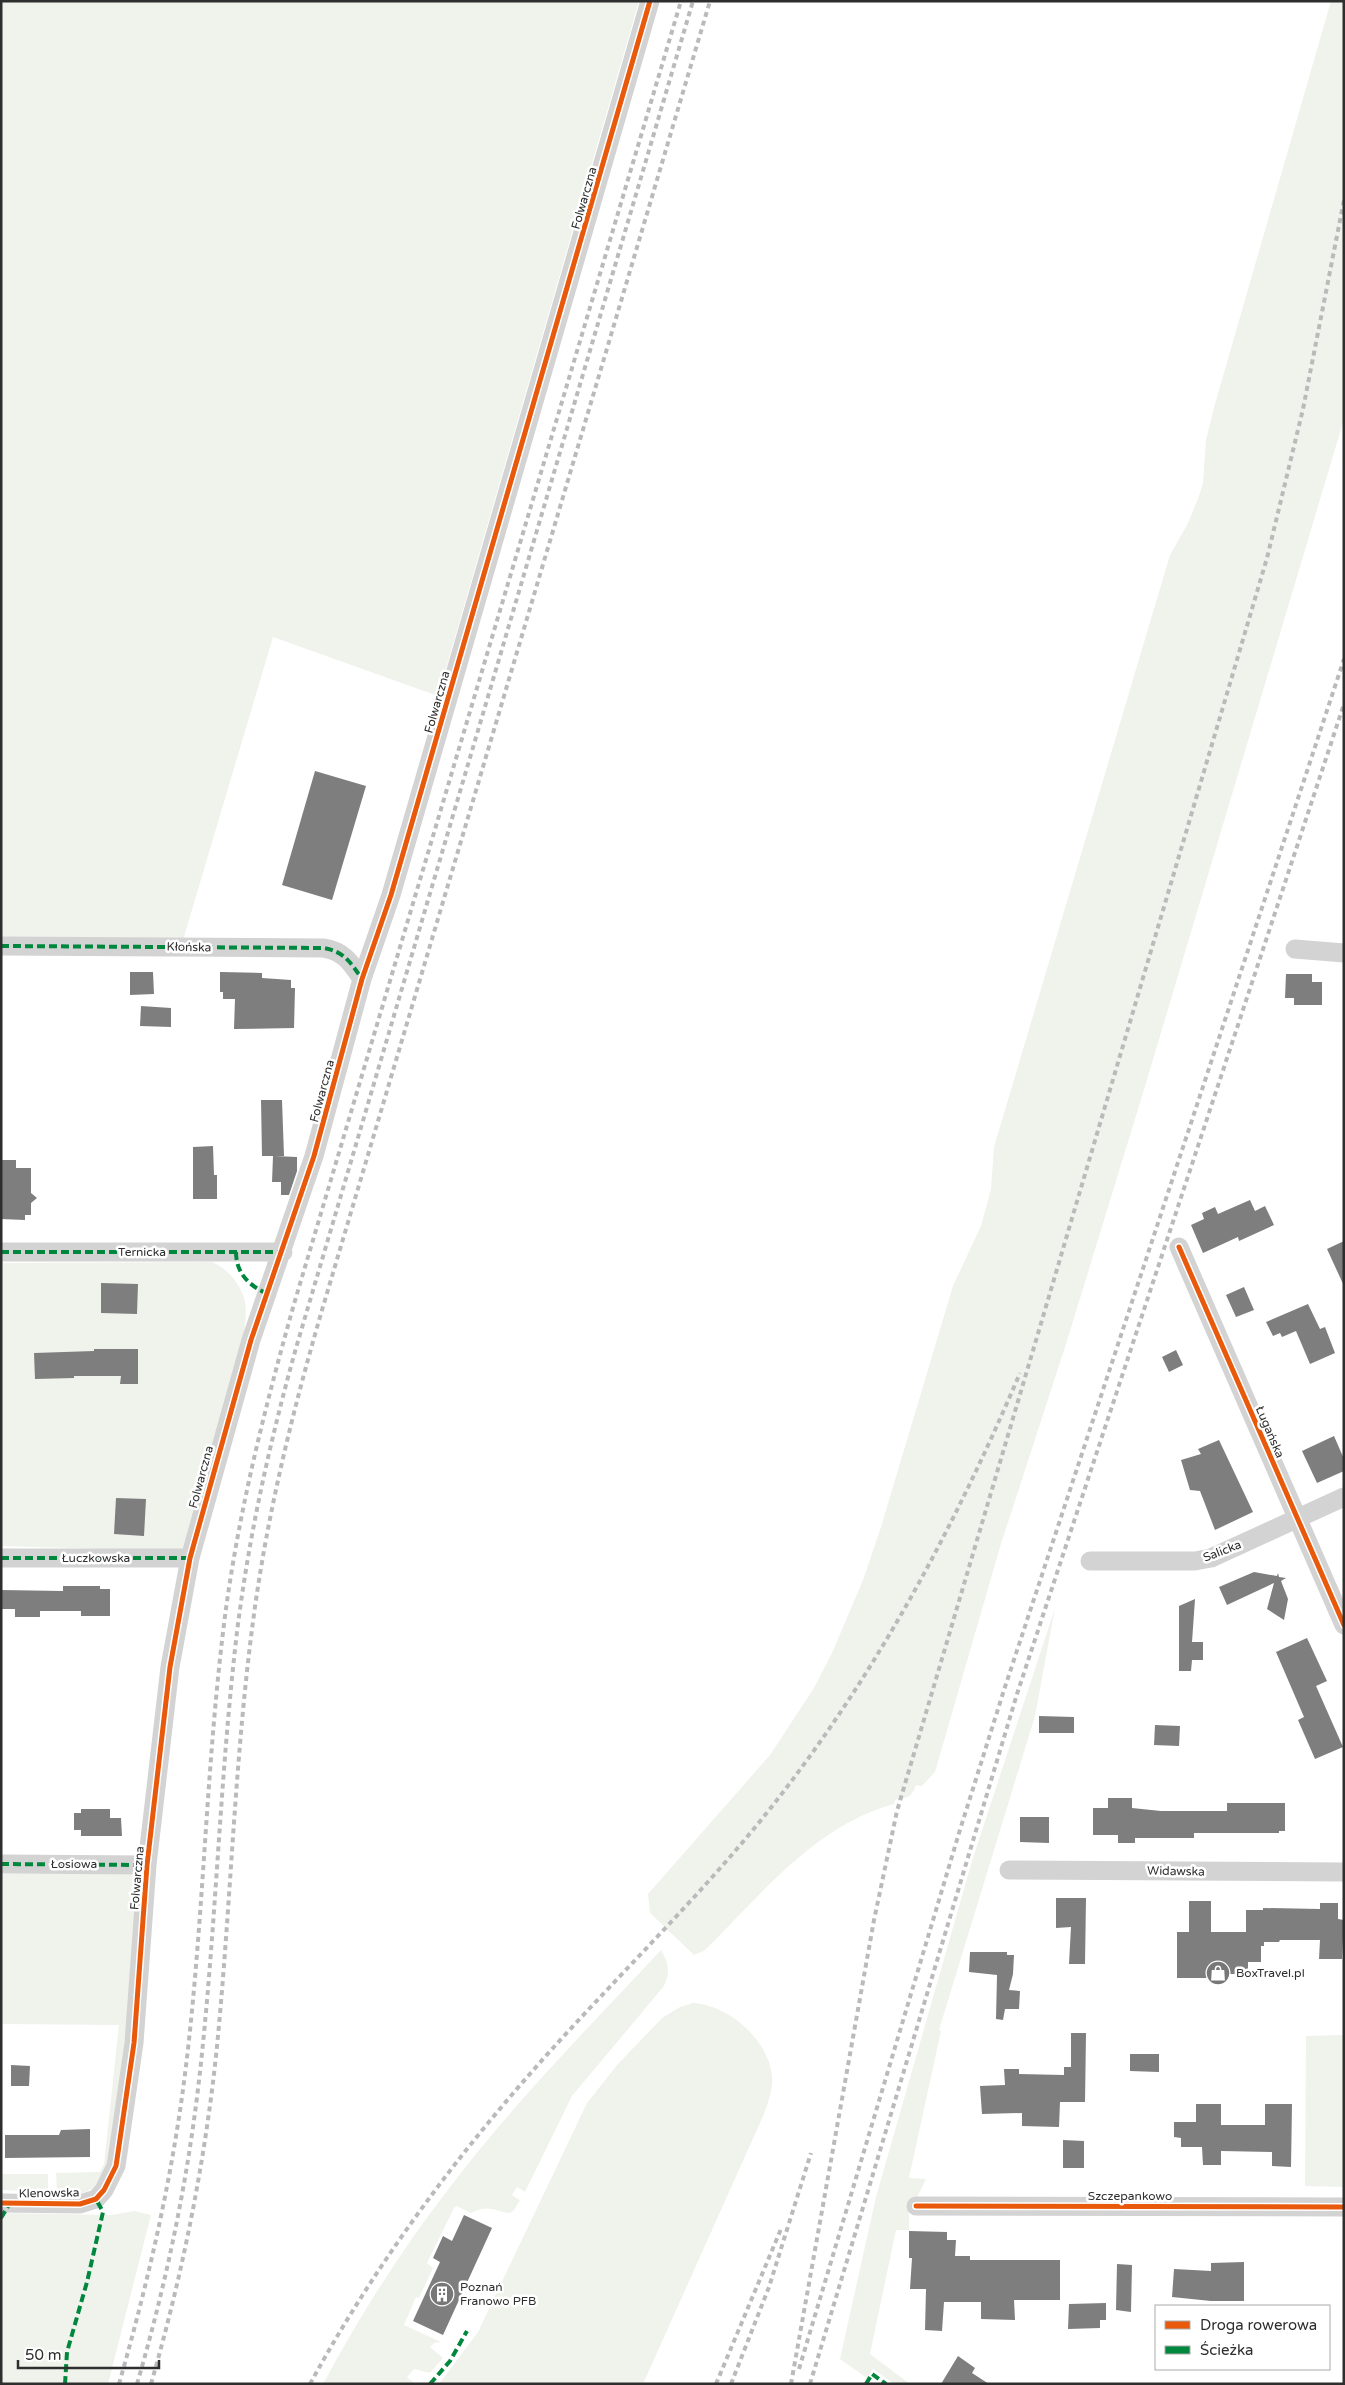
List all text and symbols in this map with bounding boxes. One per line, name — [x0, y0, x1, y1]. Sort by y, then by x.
street label: Folwarczna — [568, 165, 600, 231]
street label: Folwarczna — [421, 669, 453, 735]
street label: Kłońska — [167, 940, 211, 954]
street label: Folwarczna — [307, 1058, 337, 1124]
street label: Ternicka — [118, 1245, 166, 1259]
street label: Ługańska — [1253, 1404, 1287, 1460]
street label: Folwarczna — [186, 1444, 216, 1510]
street label: Salicka — [1201, 1537, 1243, 1565]
street label: Łuczkowska — [62, 1551, 130, 1565]
street label: Folwarczna — [127, 1845, 147, 1911]
street label: Łosiowa — [51, 1857, 97, 1871]
street label: Widawska — [1147, 1863, 1205, 1879]
shop icon: BoxTravel.pl — [1205, 1960, 1231, 1986]
place label: BoxTravel.pl — [1236, 1966, 1305, 1980]
street label: Klenowska — [18, 2185, 80, 2201]
street label: Szczepankowo — [1088, 2189, 1172, 2203]
place label: Poznań Franowo PFB — [460, 2280, 536, 2308]
building icon: Poznań Franowo PFB — [429, 2281, 455, 2307]
legend — [1155, 2305, 1330, 2370]
text: Droga rowerowa — [1200, 2316, 1317, 2334]
scale bar — [18, 2338, 159, 2370]
text: Ścieżka — [1200, 2341, 1253, 2359]
text: 50 m — [25, 2346, 62, 2364]

